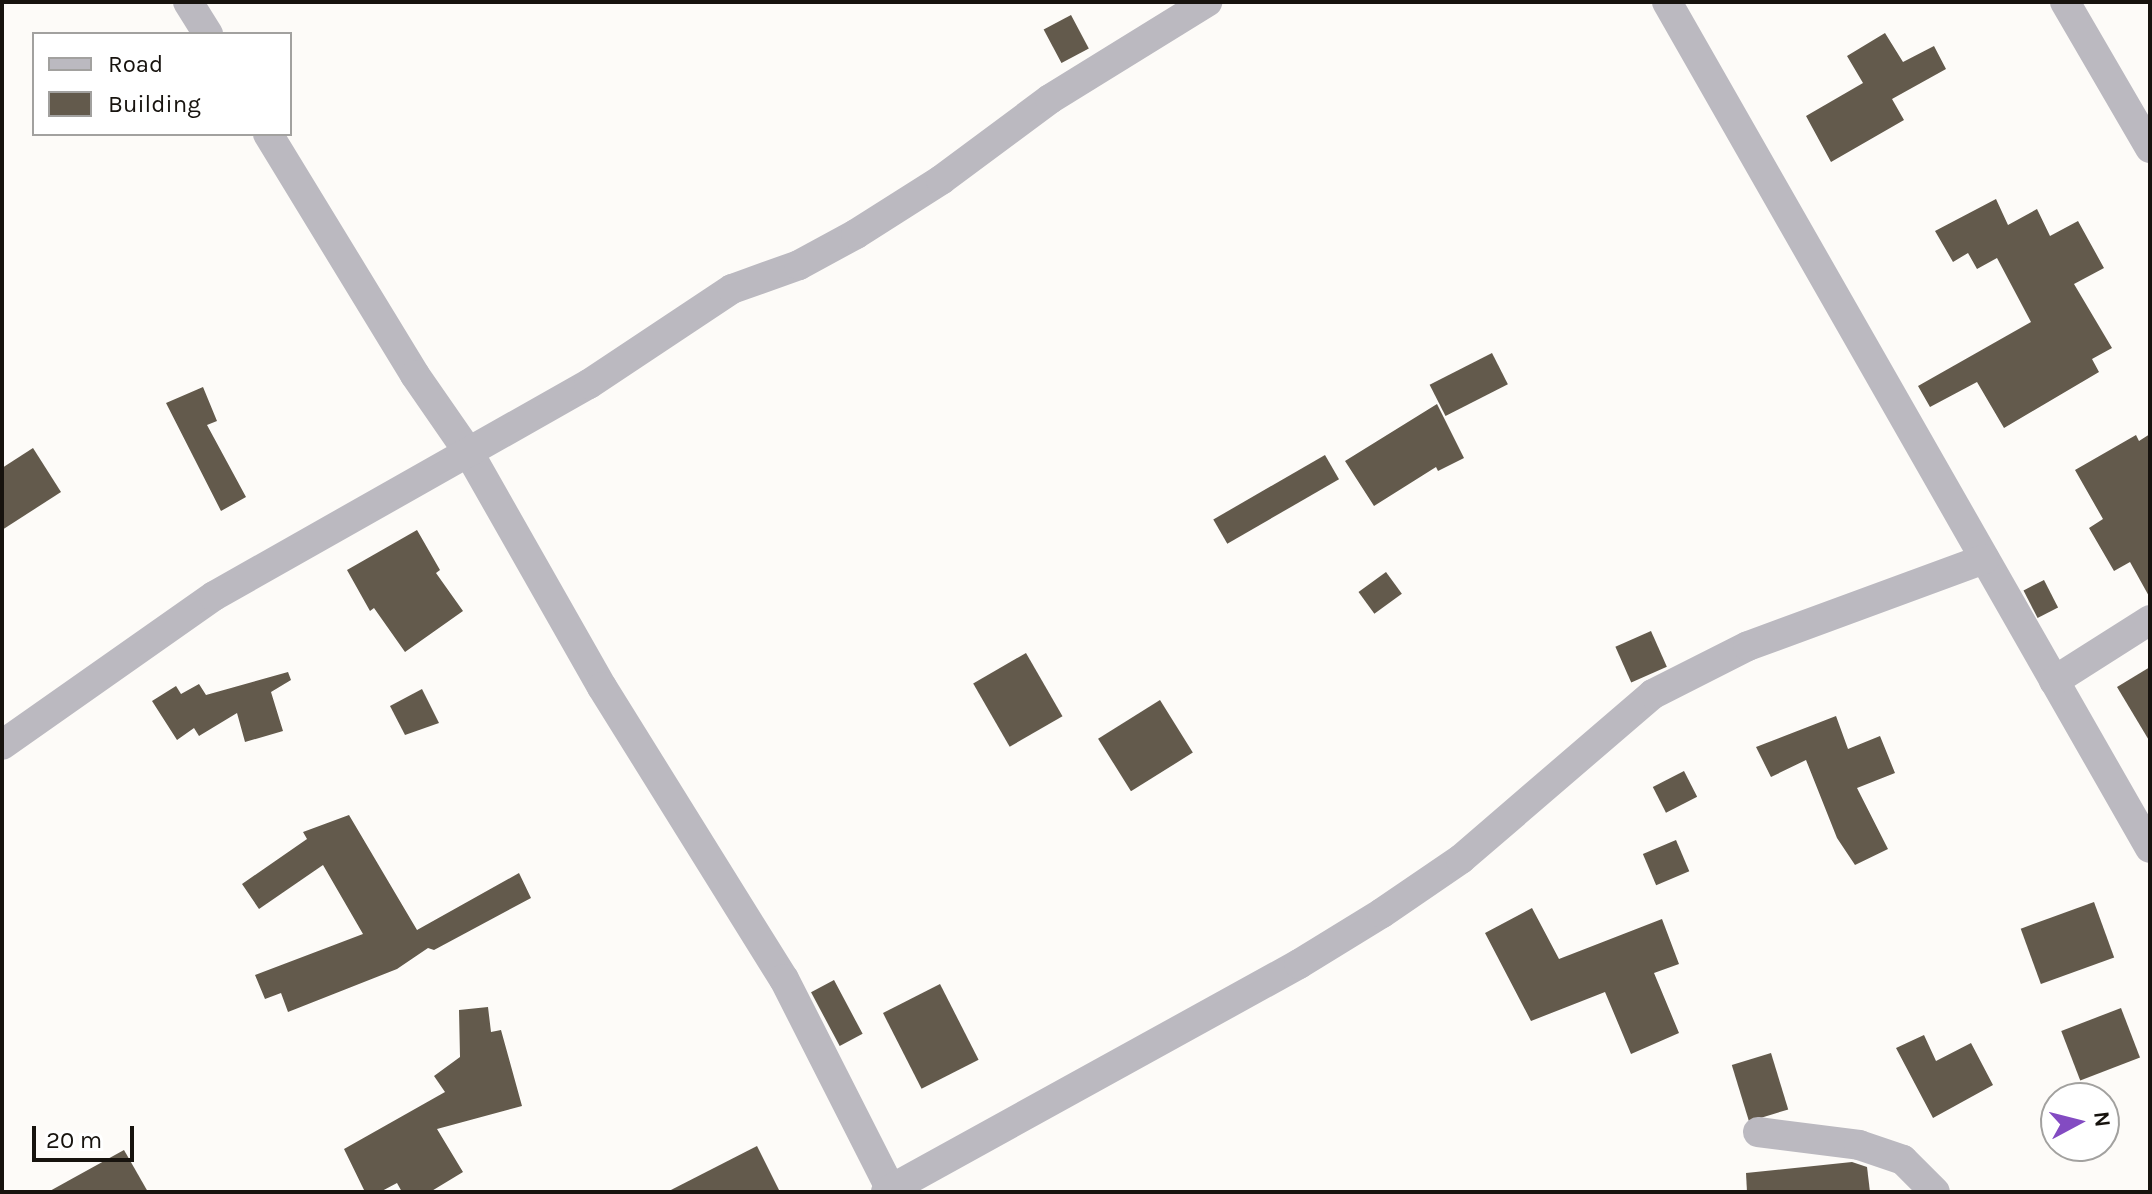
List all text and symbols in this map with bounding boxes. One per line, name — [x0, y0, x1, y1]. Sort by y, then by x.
legend — [32, 32, 292, 136]
text: Road — [108, 50, 163, 78]
text: Building — [108, 90, 201, 118]
north arrow — [2040, 1082, 2120, 1162]
scale bar — [36, 1110, 138, 1160]
text: N — [2088, 1110, 2116, 1129]
text: 20 m — [46, 1126, 102, 1154]

